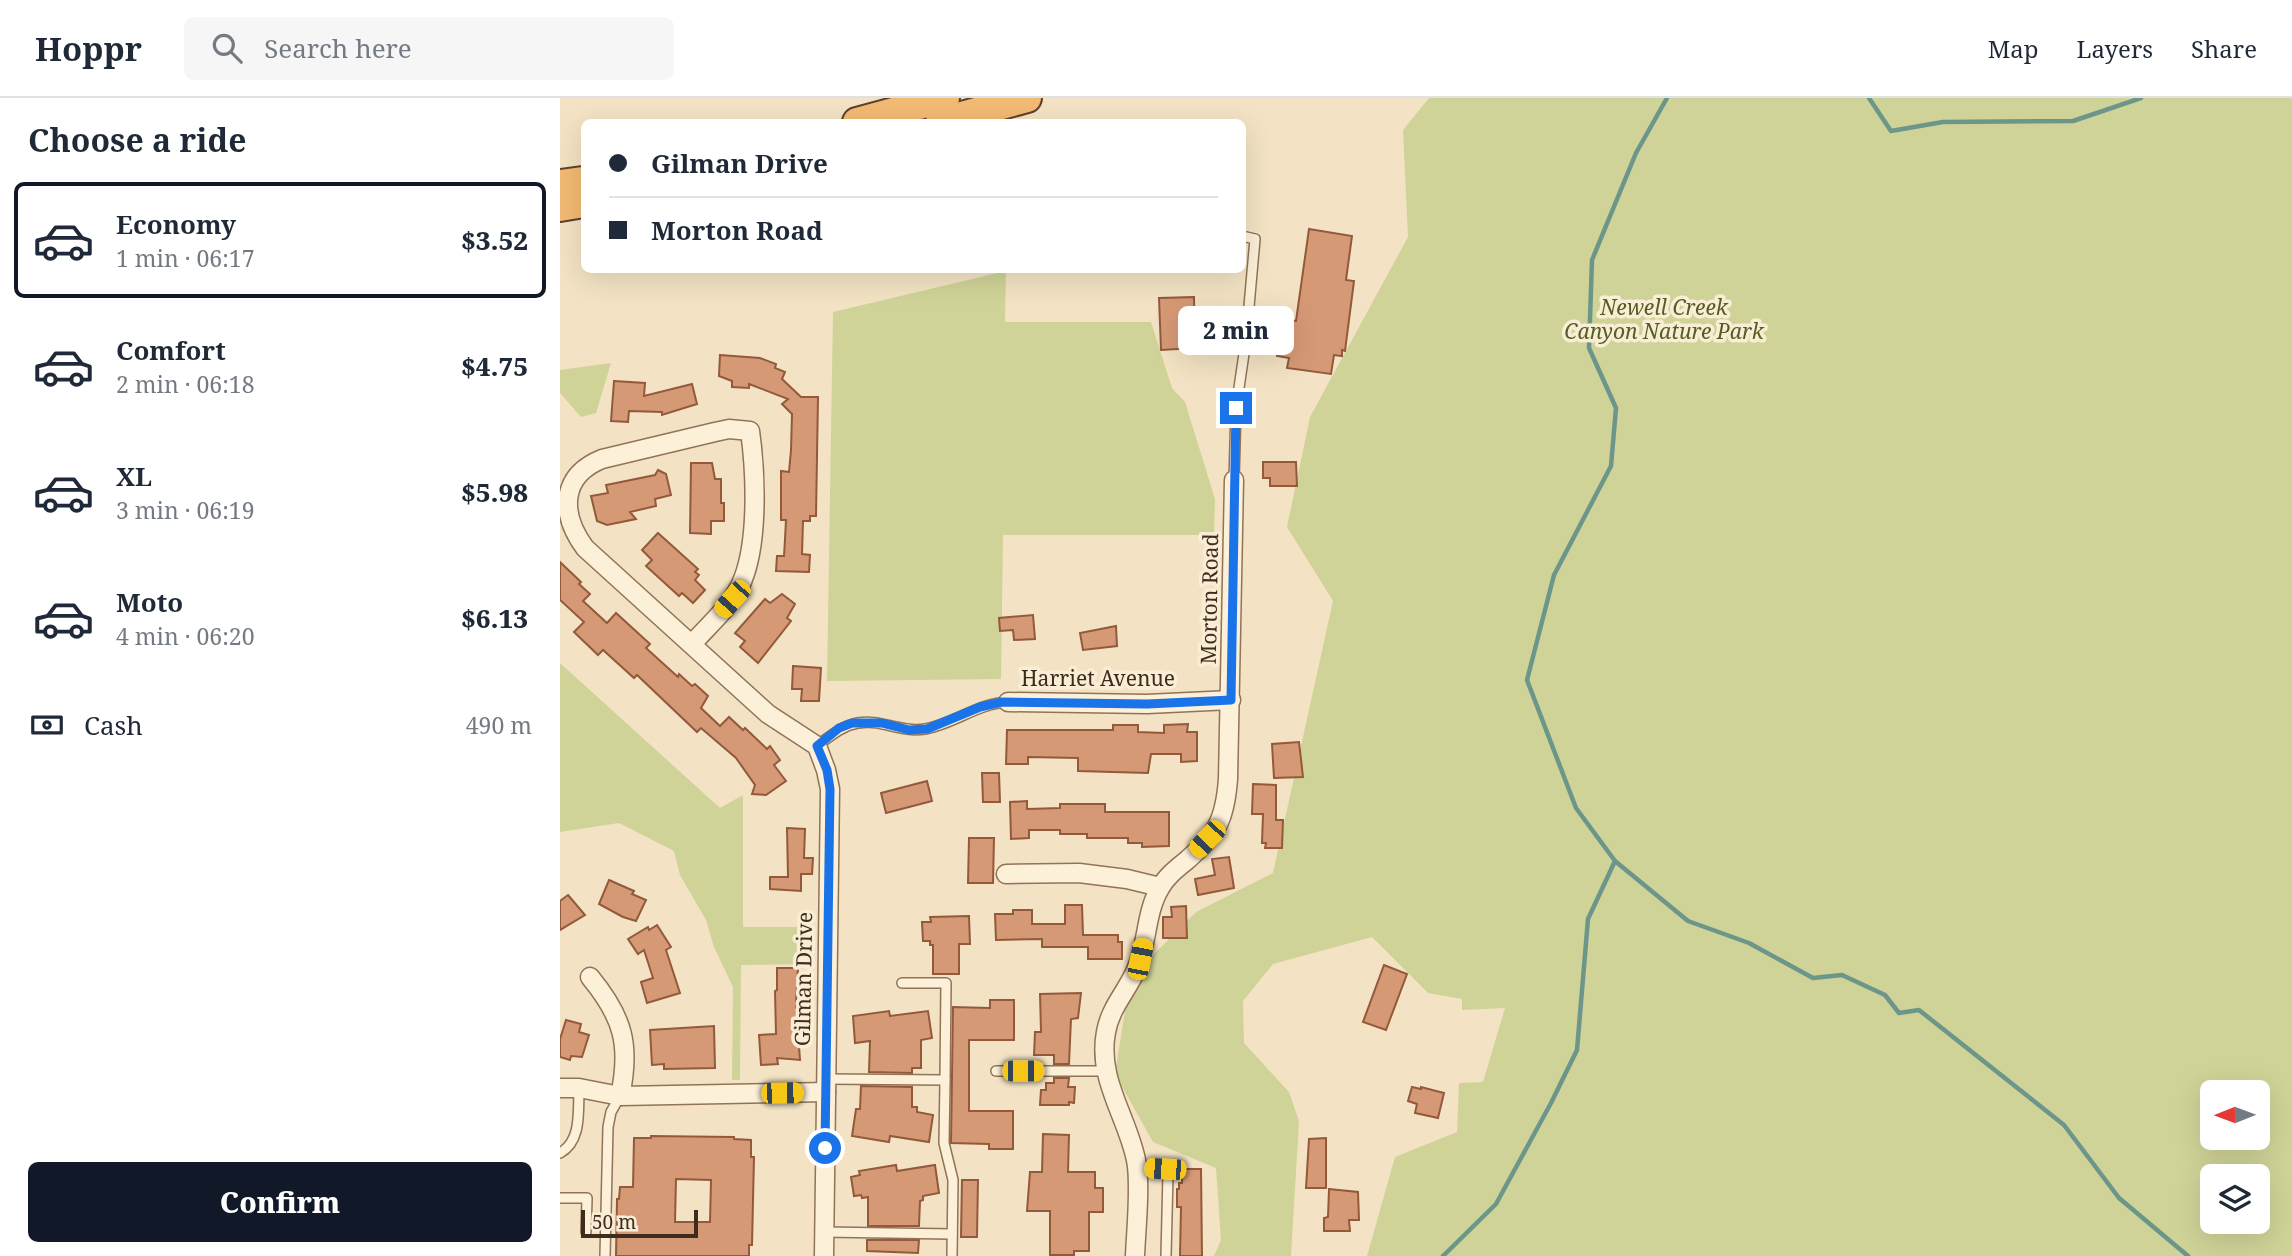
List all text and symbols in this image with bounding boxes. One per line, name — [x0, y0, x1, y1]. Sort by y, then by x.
search box — [184, 17, 674, 80]
text: Hoppr — [35, 26, 142, 71]
icon: search — [208, 29, 246, 67]
text: Search here — [264, 30, 412, 66]
text: Map — [1988, 32, 2039, 65]
text: Layers — [2077, 32, 2153, 65]
text: Share — [2191, 32, 2257, 65]
text: Choose a ride — [28, 118, 247, 161]
text: Gilman Drive — [651, 145, 828, 181]
text: Economy — [116, 206, 236, 242]
icon: car — [32, 209, 95, 272]
text: Morton Road — [651, 212, 823, 248]
text: $3.52 — [461, 222, 528, 258]
text: 1 min · 06:17 — [116, 242, 254, 274]
park label: Newell Creek Canyon Nature Park — [1564, 293, 1765, 345]
callout: 2 min — [1178, 306, 1294, 356]
text: 2 min — [1203, 314, 1269, 346]
text: Comfort — [116, 332, 226, 368]
icon: car — [32, 335, 95, 398]
text: $4.75 — [461, 348, 528, 384]
text: 2 min · 06:18 — [116, 368, 254, 400]
route end — [1220, 392, 1252, 424]
text: XL — [116, 458, 152, 494]
icon: car — [32, 461, 95, 524]
text: $5.98 — [461, 474, 528, 510]
text: 3 min · 06:19 — [116, 494, 254, 526]
street label: Morton Road — [1194, 533, 1224, 665]
car — [711, 576, 754, 622]
text: Moto — [116, 584, 183, 620]
icon: car — [32, 587, 95, 650]
text: $6.13 — [461, 600, 528, 636]
text: 4 min · 06:20 — [116, 620, 254, 652]
street label: Harriet Avenue — [1021, 664, 1175, 692]
icon: cash — [28, 706, 66, 744]
text: Cash — [84, 707, 143, 743]
text: 490 m — [466, 709, 532, 741]
car — [1185, 816, 1230, 862]
street label: Gilman Drive — [788, 912, 818, 1046]
car — [1126, 936, 1155, 982]
car — [1003, 1061, 1045, 1082]
north arrow — [2200, 1080, 2270, 1150]
map controls — [2200, 1080, 2270, 1234]
car — [761, 1082, 804, 1104]
route start — [809, 1132, 841, 1164]
car — [1144, 1157, 1187, 1181]
button: Confirm — [28, 1162, 532, 1242]
button: layers — [2200, 1164, 2270, 1234]
scale bar — [581, 1207, 698, 1239]
text: 50 m — [592, 1209, 636, 1235]

